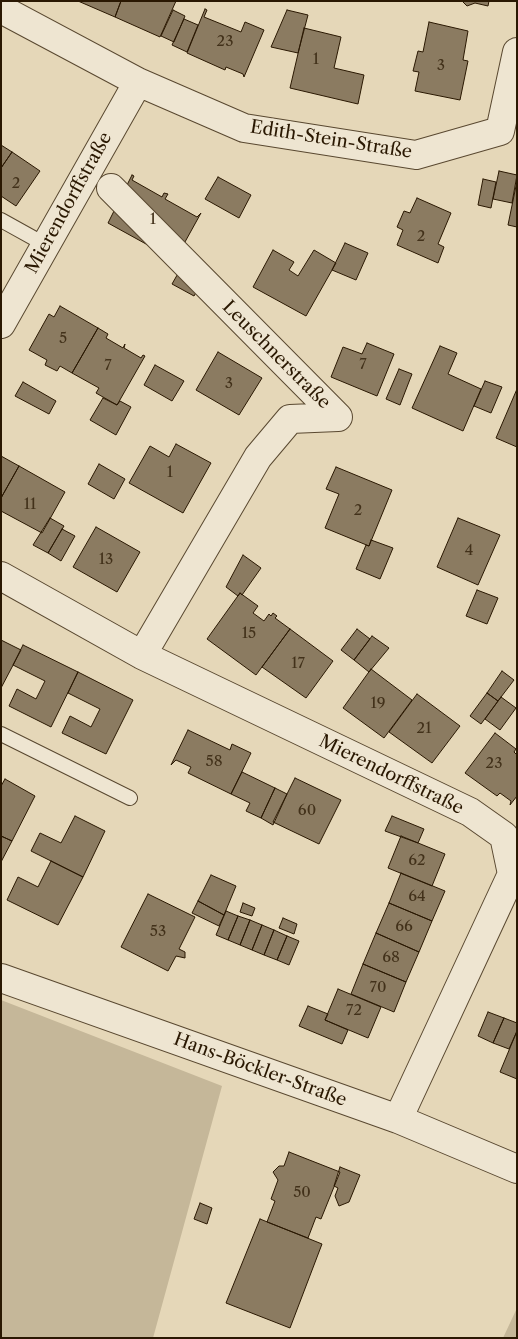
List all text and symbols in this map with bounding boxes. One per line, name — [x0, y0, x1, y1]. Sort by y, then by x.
house number: 23 — [217, 33, 233, 51]
house number: 1 — [313, 51, 319, 69]
house number: 3 — [437, 57, 445, 75]
street label: Edith-Stein-Straße — [248, 117, 414, 163]
street label: Mierendorffstraße — [21, 129, 117, 277]
house number: 2 — [12, 175, 20, 193]
house number: 1 — [150, 211, 156, 229]
house number: 2 — [417, 228, 425, 246]
street label: Leuschnerstraße — [217, 296, 335, 414]
house number: 5 — [59, 330, 67, 348]
house number: 7 — [359, 356, 367, 374]
house number: 7 — [104, 357, 112, 375]
house number: 3 — [225, 375, 233, 393]
house number: 1 — [167, 464, 173, 482]
house number: 11 — [24, 496, 36, 514]
house number: 2 — [354, 502, 362, 520]
house number: 4 — [465, 542, 473, 560]
house number: 13 — [99, 551, 113, 569]
house number: 15 — [242, 625, 256, 643]
house number: 17 — [291, 655, 305, 673]
house number: 19 — [370, 695, 386, 713]
house number: 21 — [417, 720, 431, 738]
street label: Mierendorffstraße — [315, 731, 467, 819]
house number: 58 — [205, 753, 223, 771]
house number: 23 — [486, 755, 502, 773]
house number: 60 — [298, 802, 316, 820]
house number: 62 — [408, 852, 426, 870]
house number: 64 — [408, 888, 426, 906]
house number: 66 — [395, 918, 413, 936]
house number: 53 — [150, 923, 166, 941]
house number: 68 — [382, 949, 400, 967]
house number: 70 — [370, 979, 386, 997]
house number: 72 — [346, 1002, 362, 1020]
street label: Hans-Böckler-Straße — [170, 1029, 350, 1111]
house number: 50 — [293, 1184, 311, 1202]

